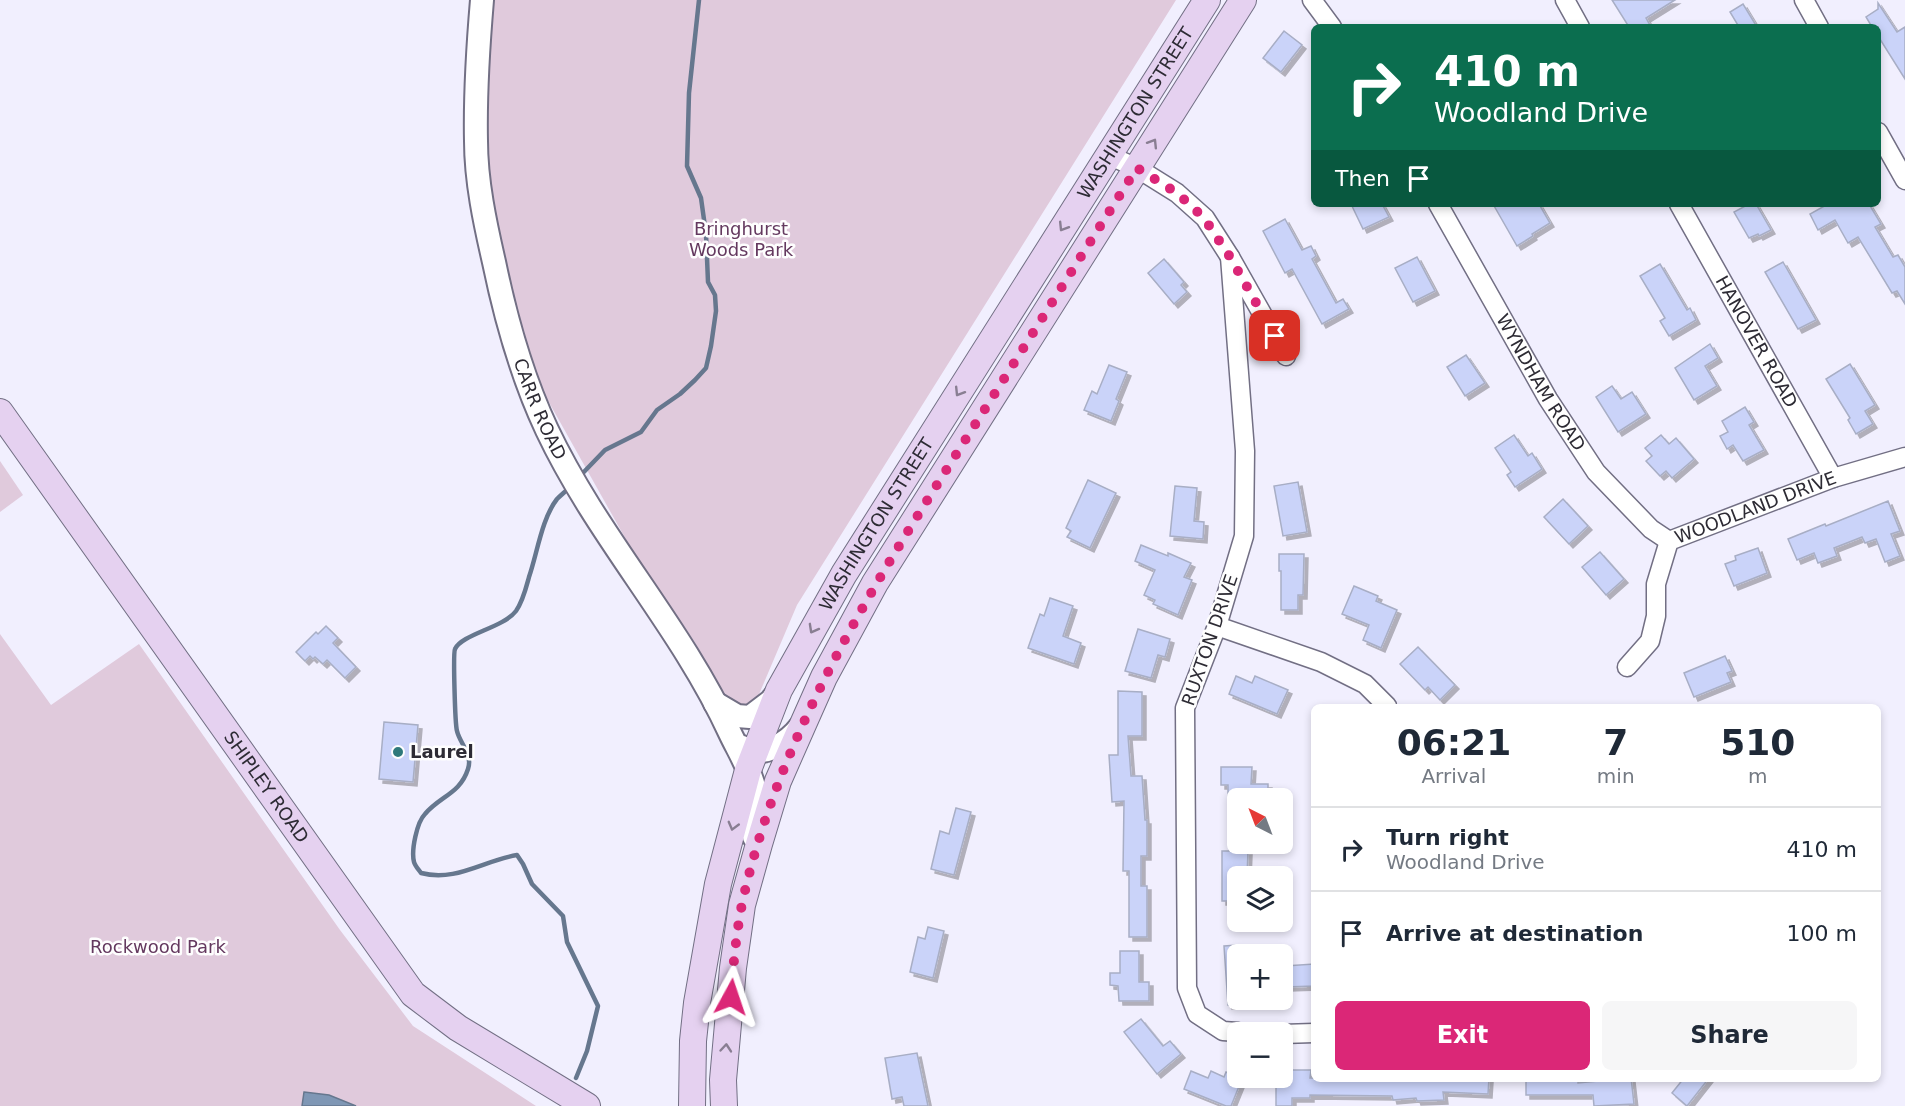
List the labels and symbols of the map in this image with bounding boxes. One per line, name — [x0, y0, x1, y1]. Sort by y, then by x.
street label: WASHINGTON STREET — [1073, 22, 1198, 203]
one-way arrow — [1145, 138, 1156, 149]
park label: Bringhurst Woods Park — [689, 218, 794, 260]
one-way arrow — [1059, 220, 1070, 231]
street label: HANOVER ROAD — [1712, 272, 1802, 411]
pin — [1249, 310, 1300, 361]
street label: WYNDHAM ROAD — [1492, 310, 1590, 455]
street label: CARR ROAD — [510, 355, 571, 463]
one-way arrow — [954, 386, 966, 396]
street label: WASHINGTON STREET — [815, 433, 938, 614]
street label: WOODLAND DRIVE — [1672, 467, 1839, 548]
street label: RUXTON DRIVE — [1177, 571, 1242, 708]
one-way arrow — [809, 623, 820, 633]
street label: SHIPLEY ROAD — [220, 727, 313, 847]
place label: Laurel — [410, 741, 474, 762]
marker: Laurel — [391, 745, 405, 759]
north arrow — [1227, 788, 1293, 854]
one-way arrow — [728, 821, 740, 831]
park label: Rockwood Park — [90, 936, 226, 957]
position arrow — [699, 965, 763, 1029]
one-way arrow — [719, 1043, 732, 1052]

